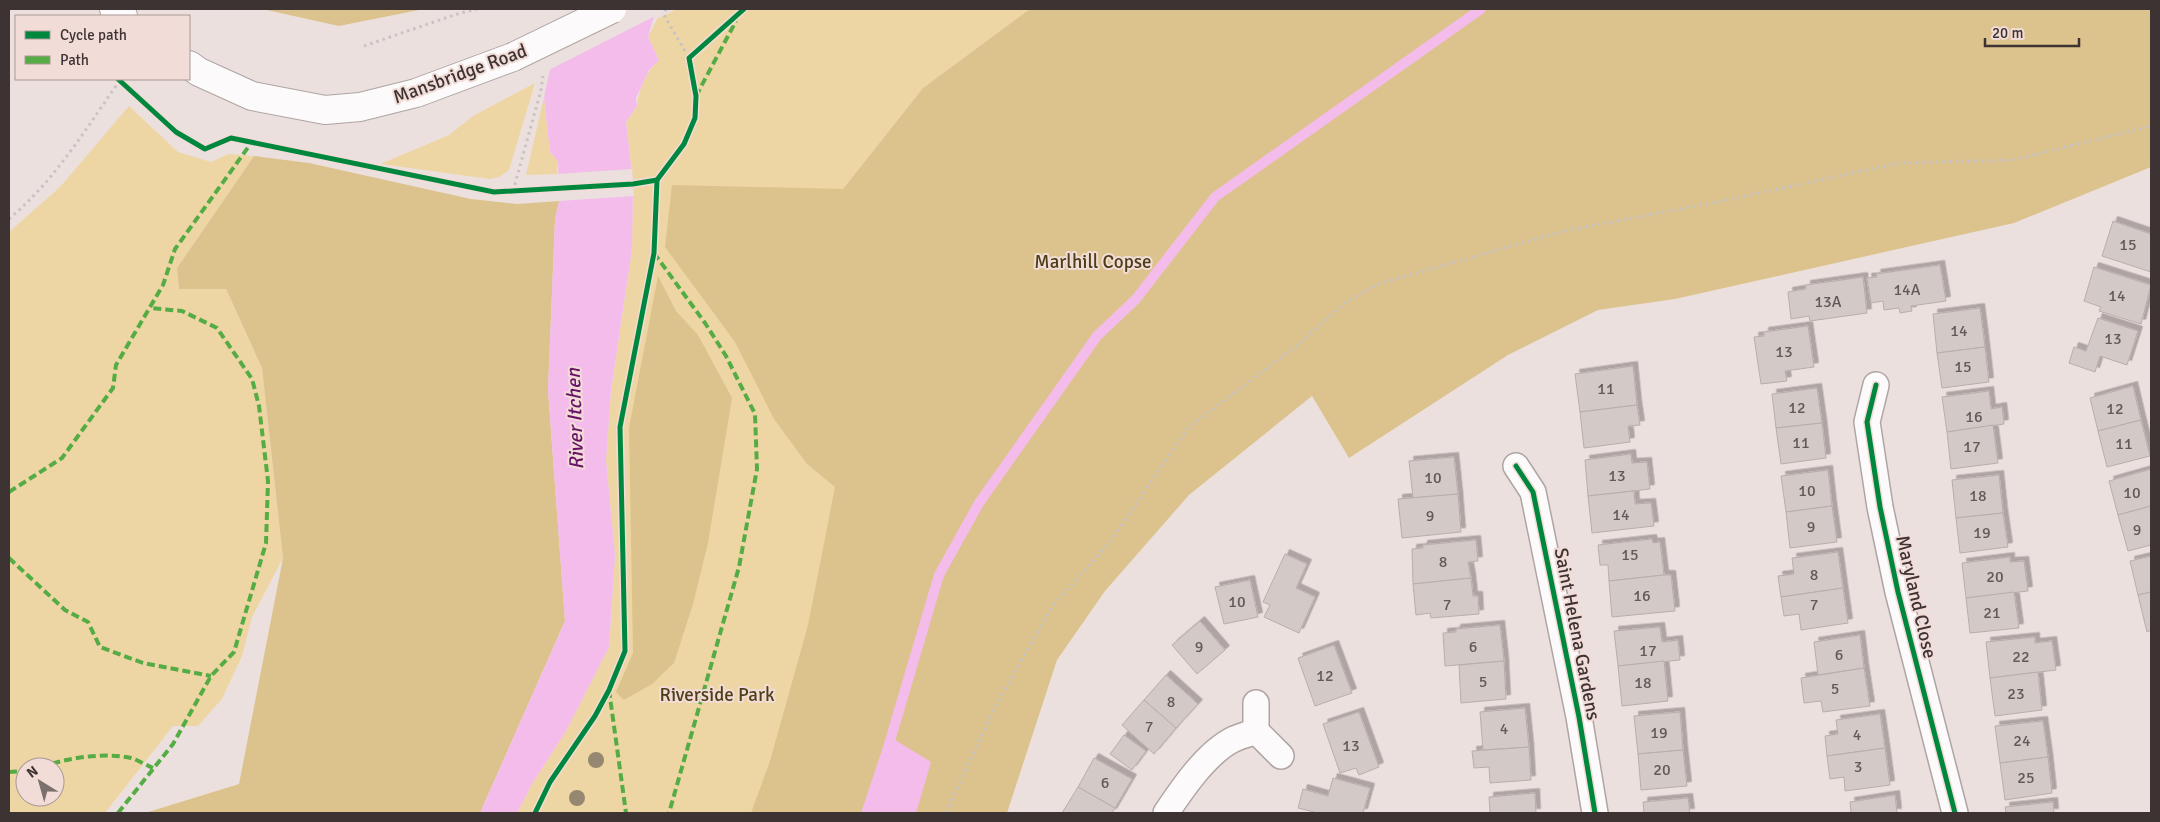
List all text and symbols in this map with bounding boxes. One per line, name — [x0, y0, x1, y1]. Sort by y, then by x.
legend — [15, 15, 190, 80]
scale bar — [1985, 15, 2079, 47]
text: 20 m — [1992, 24, 2023, 42]
text: Cycle path — [60, 26, 127, 44]
street label: Mansbridge Road — [390, 39, 530, 109]
text: Path — [60, 51, 89, 69]
house number: 15 — [2119, 235, 2137, 255]
park label: Marlhill Copse — [1034, 250, 1152, 274]
house number: 14A — [1893, 280, 1921, 300]
house number: 14 — [2108, 286, 2126, 306]
house number: 13A — [1814, 292, 1842, 312]
house number: 14 — [1950, 321, 1968, 341]
house number: 13 — [2104, 329, 2122, 349]
house number: 13 — [1775, 342, 1793, 362]
house number: 15 — [1954, 357, 1972, 377]
water label: River Itchen — [561, 367, 589, 470]
house number: 11 — [1597, 379, 1615, 399]
house number: 12 — [1788, 398, 1806, 418]
house number: 12 — [2106, 399, 2124, 419]
house number: 16 — [1965, 407, 1983, 427]
house number: 11 — [1792, 433, 1810, 453]
house number: 11 — [2115, 434, 2133, 454]
house number: 17 — [1963, 437, 1981, 457]
house number: 13 — [1608, 466, 1626, 486]
house number: 10 — [1424, 468, 1442, 488]
house number: 10 — [1798, 481, 1816, 501]
house number: 10 — [2123, 483, 2141, 503]
house number: 18 — [1969, 486, 1987, 506]
house number: 14 — [1612, 505, 1630, 525]
house number: 9 — [1426, 506, 1434, 526]
house number: 9 — [1807, 517, 1815, 537]
house number: 9 — [2133, 520, 2141, 540]
house number: 19 — [1973, 523, 1991, 543]
street label: Maryland Close — [1890, 533, 1942, 661]
house number: 15 — [1621, 545, 1639, 565]
street label: Saint Helena Gardens — [1549, 546, 1605, 722]
house number: 8 — [1439, 552, 1447, 572]
house number: 8 — [1810, 565, 1818, 585]
house number: 20 — [1986, 567, 2004, 587]
house number: 16 — [1633, 586, 1651, 606]
house number: 10 — [1228, 592, 1246, 612]
house number: 7 — [1443, 595, 1451, 615]
house number: 7 — [1810, 595, 1818, 615]
house number: 21 — [1983, 603, 2001, 623]
house number: 9 — [1195, 637, 1203, 657]
house number: 6 — [1469, 637, 1477, 657]
house number: 17 — [1639, 641, 1657, 661]
house number: 6 — [1835, 645, 1843, 665]
house number: 22 — [2012, 647, 2030, 667]
house number: 12 — [1316, 666, 1334, 686]
house number: 5 — [1479, 672, 1487, 692]
house number: 18 — [1634, 673, 1652, 693]
house number: 5 — [1831, 679, 1839, 699]
park label: Riverside Park — [659, 683, 775, 707]
house number: 23 — [2007, 684, 2025, 704]
house number: 8 — [1167, 692, 1175, 712]
house number: 7 — [1145, 717, 1153, 737]
house number: 4 — [1500, 719, 1509, 739]
house number: 19 — [1650, 723, 1668, 743]
house number: 4 — [1853, 725, 1862, 745]
house number: 24 — [2013, 731, 2031, 751]
house number: 13 — [1342, 736, 1360, 756]
north arrow — [15, 757, 65, 807]
house number: 3 — [1854, 757, 1862, 777]
house number: 20 — [1653, 760, 1671, 780]
text: N — [23, 762, 41, 782]
house number: 25 — [2017, 768, 2035, 788]
house number: 6 — [1101, 773, 1109, 793]

